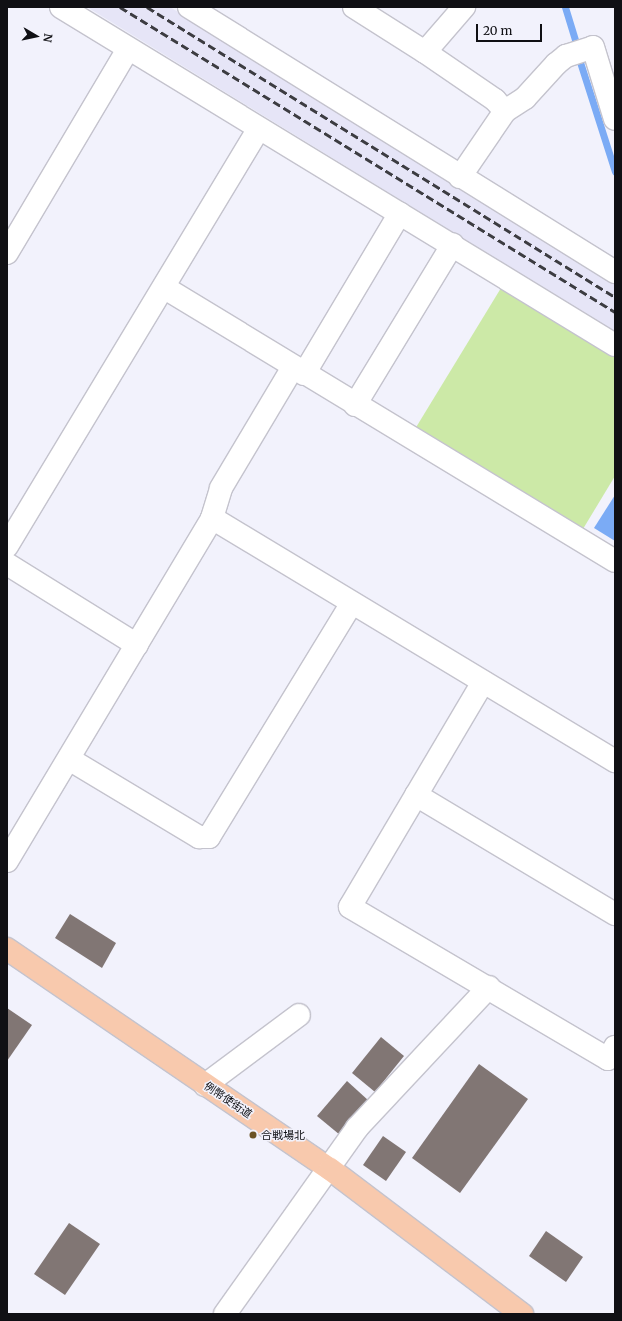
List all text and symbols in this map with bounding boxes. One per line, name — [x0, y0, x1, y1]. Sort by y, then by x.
north arrow — [16, 16, 56, 56]
scale bar — [478, 16, 544, 42]
text: 20 m — [483, 23, 512, 38]
text: N — [40, 32, 55, 43]
street label: 例幣使街道 — [202, 1079, 254, 1121]
place label: 合戦場北 — [261, 1128, 305, 1142]
marker: 合戦場北 — [248, 1130, 258, 1140]

